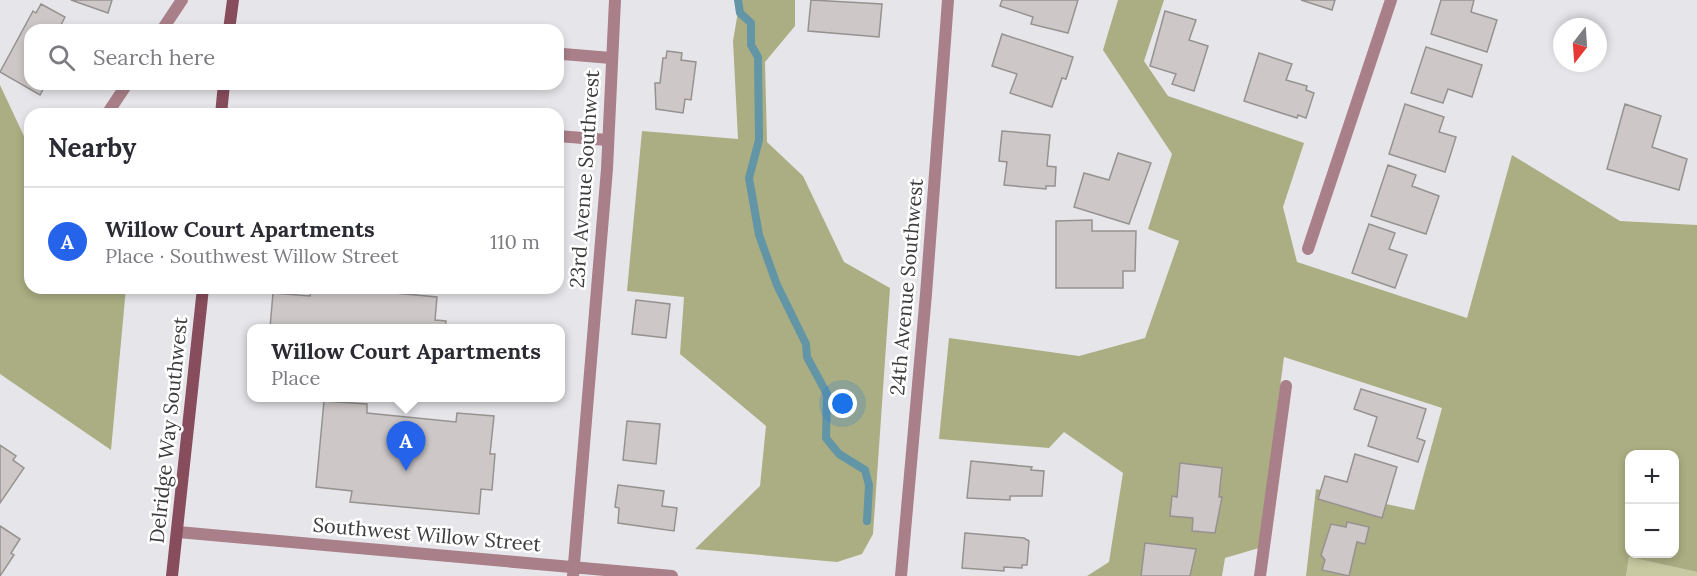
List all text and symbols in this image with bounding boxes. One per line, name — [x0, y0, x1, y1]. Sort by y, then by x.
north arrow — [1553, 18, 1607, 72]
search box — [24, 24, 564, 90]
icon: search — [45, 41, 78, 74]
text: Search here — [93, 43, 215, 71]
street label: 23rd Avenue Southwest — [564, 69, 604, 289]
text: Nearby — [48, 131, 136, 164]
street label: 24th Avenue Southwest — [884, 177, 928, 396]
text: Willow Court Apartments — [105, 215, 375, 243]
text: A — [61, 229, 74, 254]
text: 110 m — [490, 229, 540, 254]
text: Place · Southwest Willow Street — [105, 243, 399, 268]
street label: Delridge Way Southwest — [144, 315, 192, 545]
popup — [247, 324, 565, 402]
text: Willow Court Apartments — [271, 337, 541, 365]
text: Place — [271, 365, 320, 390]
your location — [828, 389, 857, 418]
pin: A — [386, 422, 426, 471]
map controls — [1625, 450, 1679, 558]
button: + — [1625, 450, 1679, 504]
button: − — [1625, 504, 1679, 558]
street label: Southwest Willow Street — [312, 512, 542, 556]

